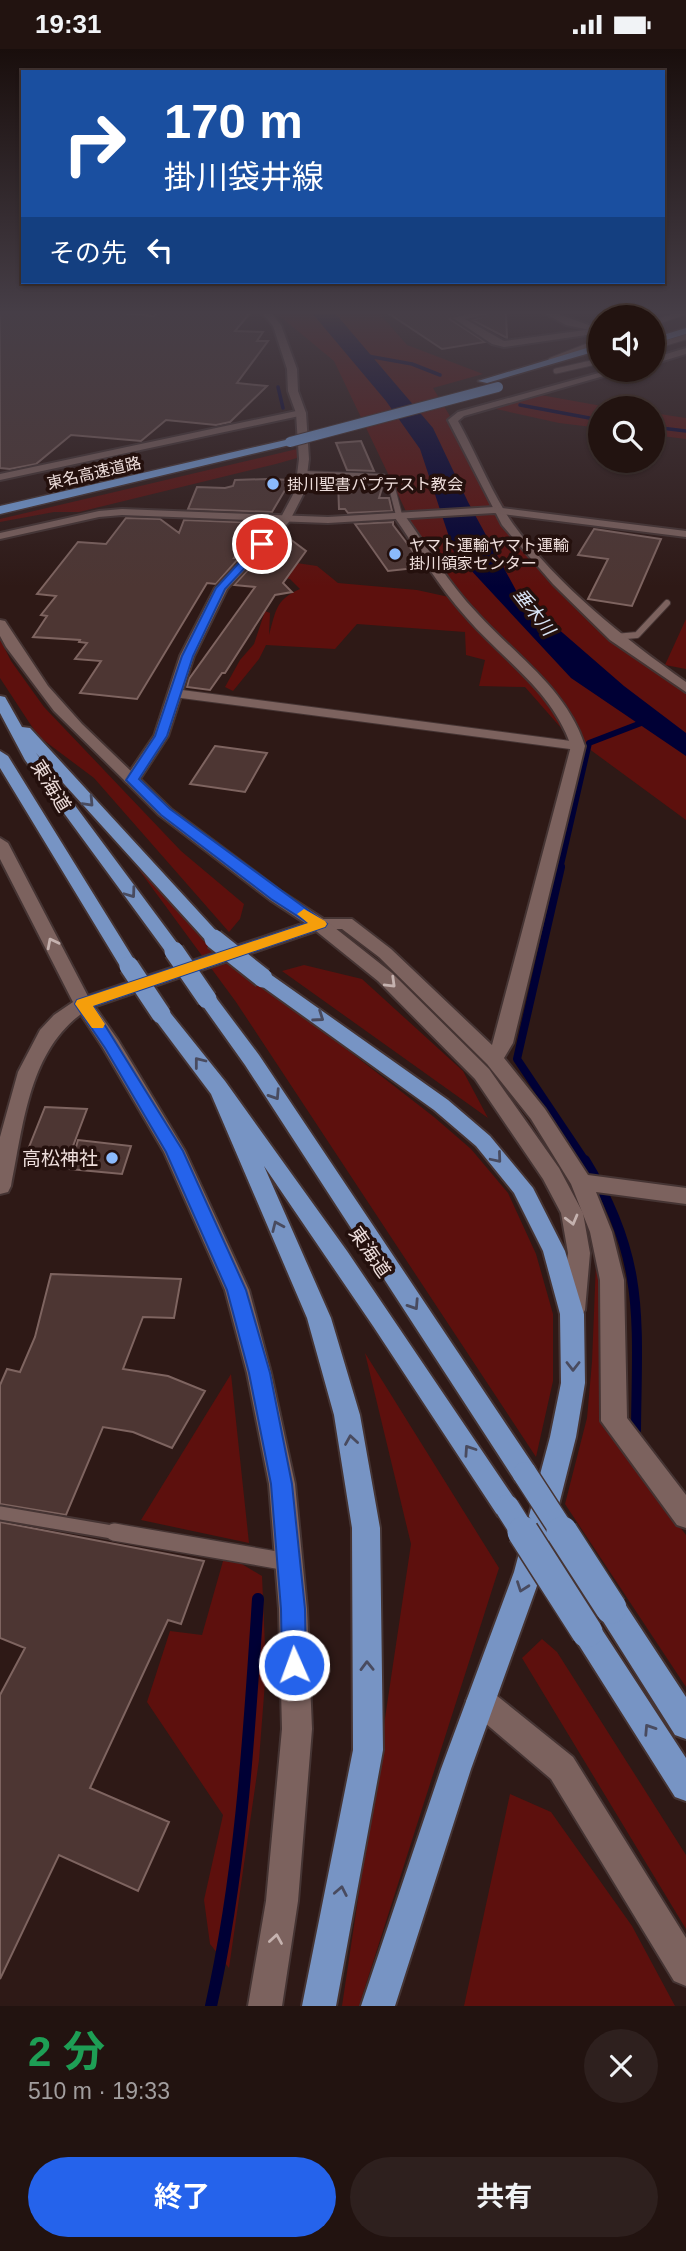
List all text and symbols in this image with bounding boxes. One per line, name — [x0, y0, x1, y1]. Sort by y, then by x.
text: 19:31 — [35, 9, 102, 39]
text: 170 m — [164, 94, 303, 148]
icon: right — [49, 98, 140, 189]
text: 掛川袋井線 — [164, 159, 324, 195]
icon: left — [141, 231, 179, 269]
text: その先 — [49, 238, 127, 268]
map controls — [588, 305, 665, 473]
button: sound — [588, 305, 665, 382]
button: search — [588, 396, 665, 473]
street label: 東名高速道路 — [45, 454, 143, 492]
marker: 掛川聖書バプテスト教会 — [265, 476, 281, 492]
place label: 掛川聖書バプテスト教会 — [287, 476, 463, 493]
pin — [232, 514, 292, 574]
icon: arrive — [243, 525, 281, 563]
place label: ヤマト運輸ヤマト運輸 掛川領家センター — [409, 537, 569, 572]
marker: ヤマト運輸ヤマト運輸 掛川領家センター — [387, 546, 403, 562]
water label: 垂木川 — [509, 585, 560, 641]
street label: 東海道 — [27, 756, 75, 816]
one-way arrow — [80, 794, 93, 807]
one-way arrow — [123, 885, 135, 898]
one-way arrow — [47, 938, 60, 950]
one-way arrow — [382, 975, 395, 988]
one-way arrow — [311, 1009, 324, 1021]
one-way arrow — [195, 1058, 208, 1070]
one-way arrow — [267, 1087, 280, 1100]
place label: 高松神社 — [22, 1148, 98, 1169]
one-way arrow — [489, 1149, 501, 1162]
marker: 高松神社 — [104, 1150, 120, 1166]
one-way arrow — [564, 1214, 578, 1226]
one-way arrow — [271, 1220, 285, 1233]
street label: 東海道 — [345, 1223, 395, 1281]
one-way arrow — [405, 1297, 418, 1310]
one-way arrow — [565, 1361, 581, 1372]
one-way arrow — [344, 1434, 359, 1446]
one-way arrow — [465, 1445, 477, 1458]
one-way arrow — [517, 1581, 531, 1593]
position arrow — [257, 1628, 331, 1702]
one-way arrow — [359, 1660, 375, 1671]
one-way arrow — [644, 1723, 657, 1736]
one-way arrow — [333, 1885, 348, 1897]
one-way arrow — [268, 1933, 283, 1944]
text: 2 分 — [28, 2028, 105, 2075]
button: close — [584, 2029, 658, 2103]
text: 510 m · 19:33 — [28, 2078, 170, 2104]
button: 終了 — [28, 2157, 336, 2237]
button: 共有 — [350, 2157, 658, 2237]

